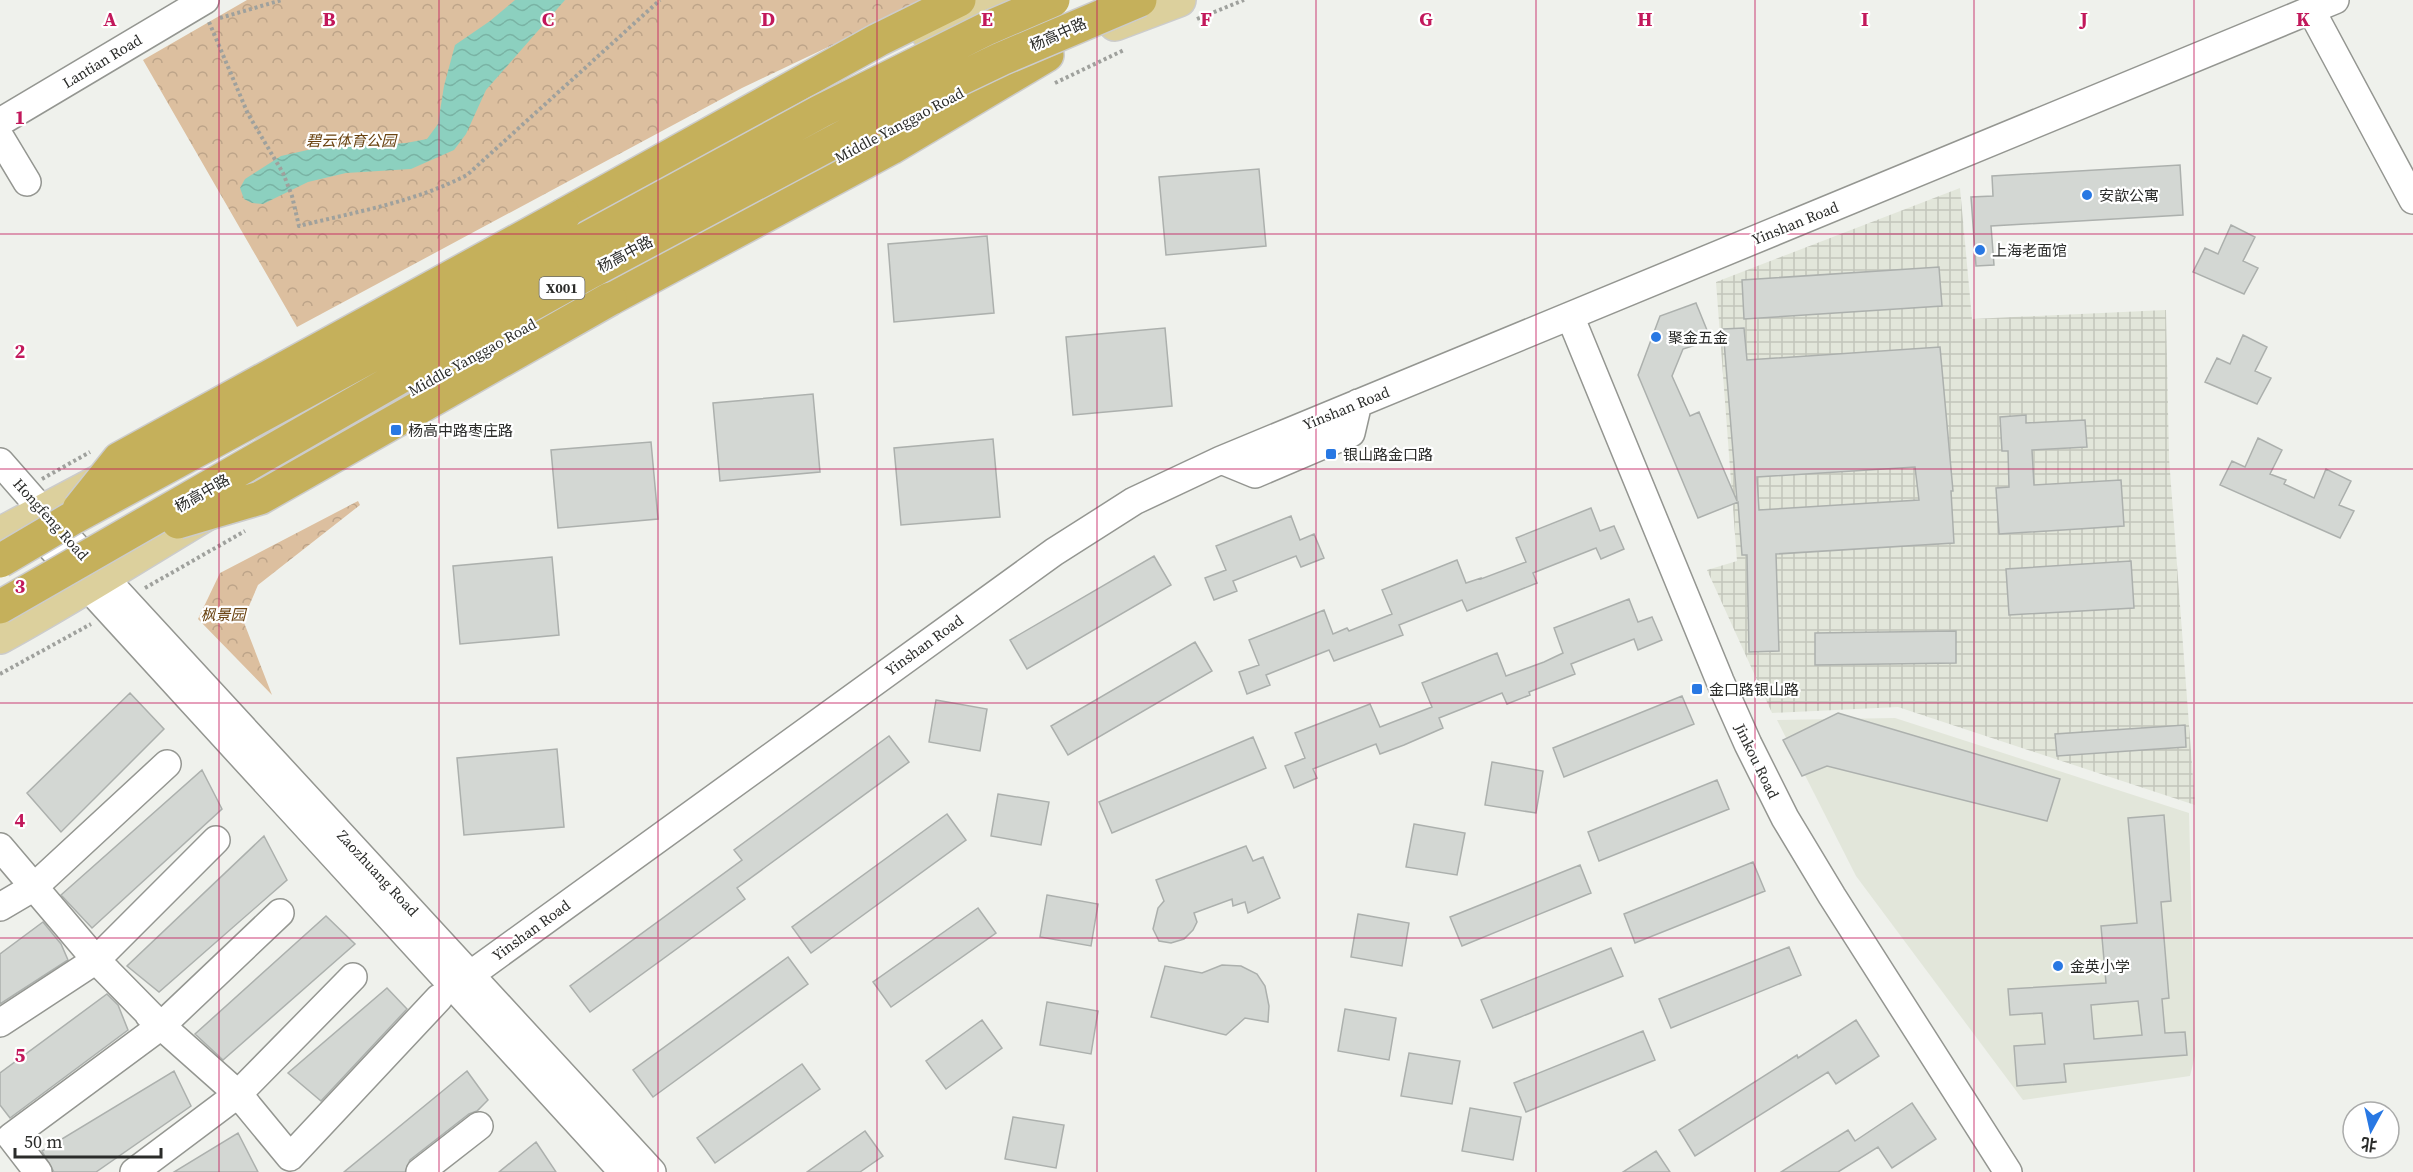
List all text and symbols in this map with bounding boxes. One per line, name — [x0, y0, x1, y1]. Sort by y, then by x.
text: A — [103, 5, 117, 33]
text: B — [322, 5, 336, 33]
text: C — [542, 5, 554, 33]
text: D — [761, 5, 775, 33]
text: E — [981, 5, 993, 33]
text: F — [1200, 5, 1212, 33]
text: G — [1419, 5, 1433, 33]
text: H — [1637, 5, 1653, 33]
text: I — [1861, 5, 1869, 33]
text: J — [2078, 5, 2088, 33]
text: K — [2296, 5, 2310, 33]
street label: 杨高中路 — [1026, 12, 1090, 56]
street label: Lantian Road — [58, 29, 146, 93]
street label: Middle Yanggao Road — [831, 82, 968, 168]
text: 1 — [15, 103, 25, 131]
park label: 碧云体育公园 — [306, 130, 398, 151]
place label: 安歆公寓 — [2099, 185, 2159, 206]
marker: 安歆公寓 — [2080, 188, 2094, 202]
street label: Yinshan Road — [1748, 196, 1842, 250]
street label: 杨高中路 — [594, 231, 656, 277]
place label: 上海老面馆 — [1992, 240, 2067, 261]
marker: 上海老面馆 — [1973, 243, 1987, 257]
road number: X001 — [540, 277, 584, 299]
street label: Middle Yanggao Road — [404, 313, 540, 401]
place label: 聚金五金 — [1668, 327, 1728, 348]
marker: 聚金五金 — [1649, 330, 1663, 344]
text: 2 — [15, 337, 26, 365]
street label: Yinshan Road — [1299, 381, 1393, 435]
place label: 杨高中路枣庄路 — [408, 420, 513, 441]
marker: 杨高中路枣庄路 — [389, 423, 403, 437]
place label: 银山路金口路 — [1343, 444, 1433, 465]
marker: 银山路金口路 — [1324, 447, 1338, 461]
street label: 杨高中路 — [171, 469, 233, 517]
street label: Hongfeng Road — [9, 473, 94, 565]
text: 3 — [15, 572, 26, 600]
park label: 枫景园 — [200, 604, 247, 625]
street label: Yinshan Road — [881, 609, 968, 681]
place label: 金口路银山路 — [1709, 679, 1799, 700]
marker: 金口路银山路 — [1690, 682, 1704, 696]
street label: Jinkou Road — [1729, 719, 1784, 803]
text: 4 — [15, 806, 26, 834]
street label: Zaozhuang Road — [333, 825, 424, 921]
street label: Yinshan Road — [488, 894, 575, 966]
place label: 金英小学 — [2070, 956, 2130, 977]
marker: 金英小学 — [2051, 959, 2065, 973]
text: 5 — [15, 1041, 26, 1069]
north arrow — [2341, 1100, 2401, 1160]
scale bar — [15, 1121, 160, 1159]
text: 50 m — [24, 1129, 62, 1154]
text: 北 — [2359, 1133, 2378, 1157]

